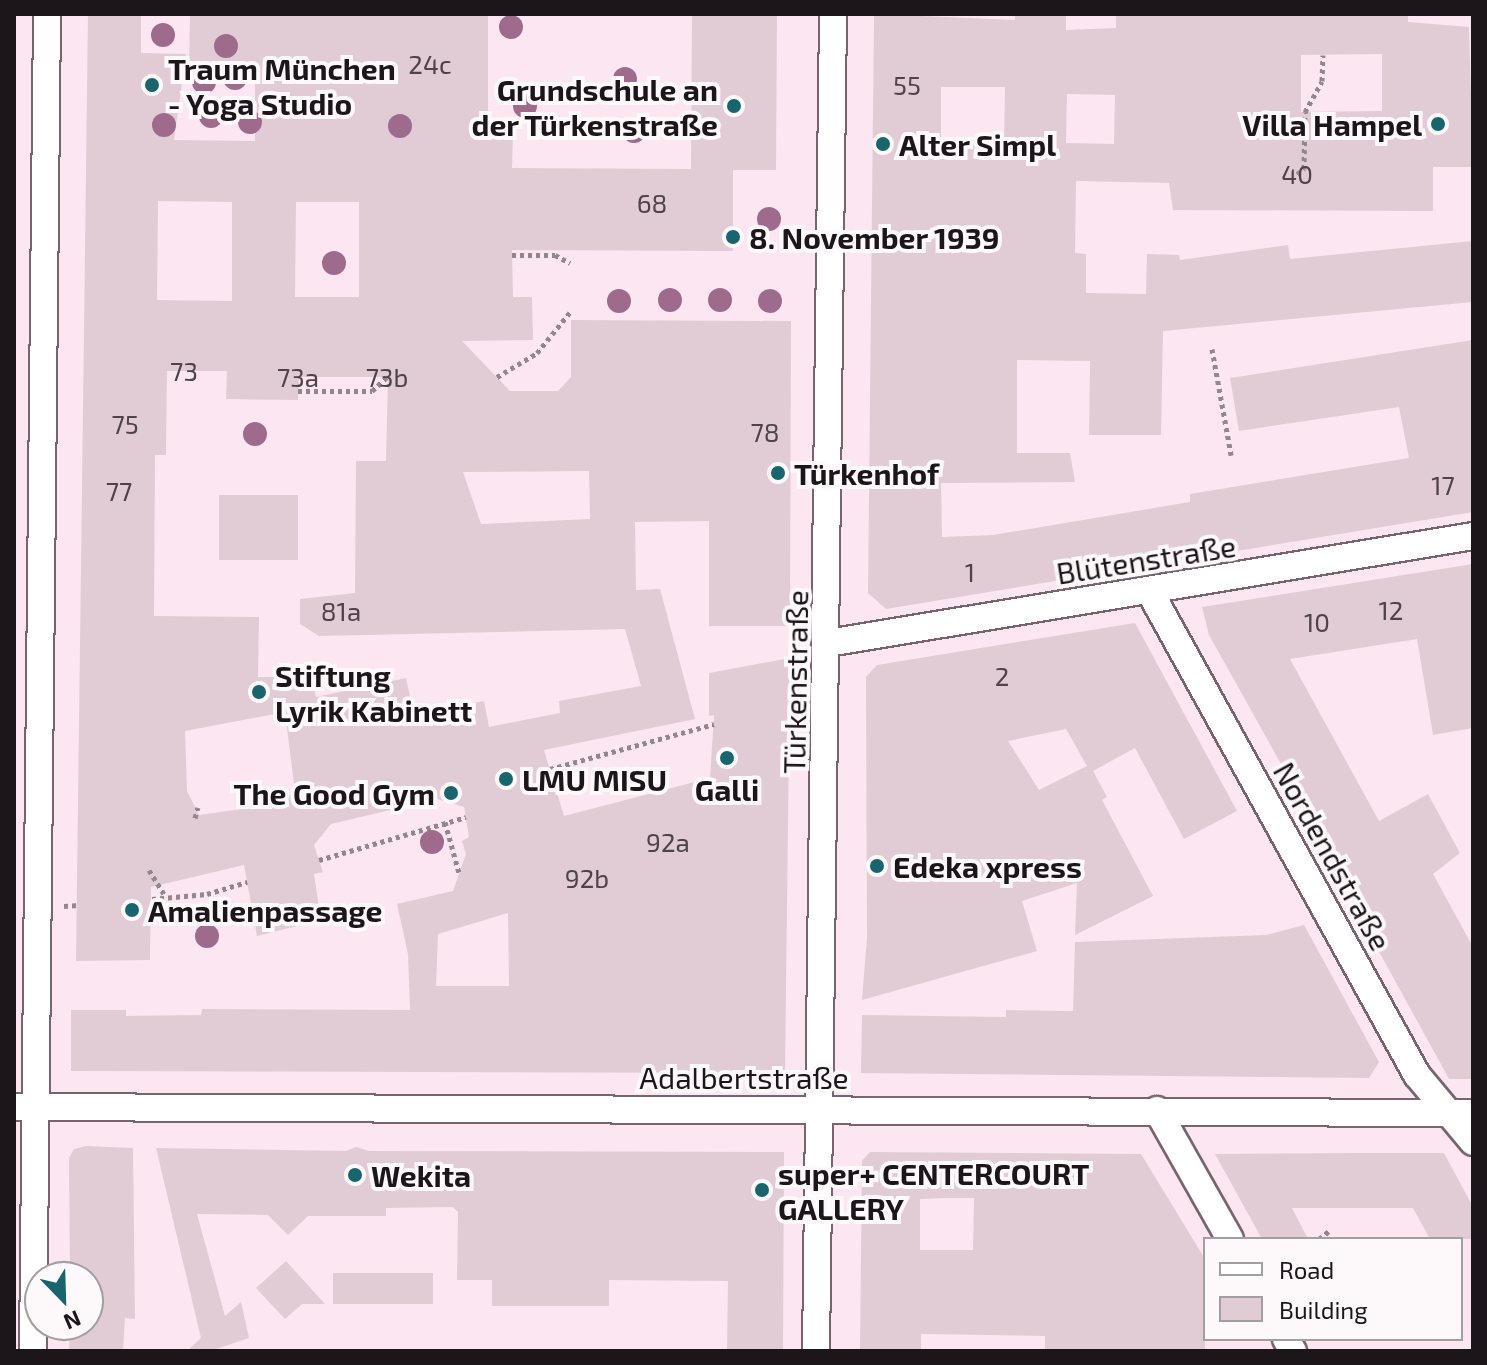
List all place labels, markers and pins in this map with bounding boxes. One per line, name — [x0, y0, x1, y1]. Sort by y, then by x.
place label: Traum München - Yoga Studio — [168, 50, 396, 120]
place label: Grundschule an der Türkenstraße — [470, 71, 718, 142]
marker: Traum München - Yoga Studio — [143, 76, 161, 94]
marker: Grundschule an der Türkenstraße — [725, 97, 743, 115]
place label: Villa Hampel — [1242, 106, 1422, 142]
marker: Villa Hampel — [1429, 115, 1447, 133]
place label: Alter Simpl — [899, 126, 1057, 162]
marker: Alter Simpl — [874, 135, 892, 153]
place label: 8. November 1939 — [749, 219, 1000, 255]
marker: 8. November 1939 — [724, 228, 742, 246]
place label: Türkenhof — [794, 455, 939, 491]
marker: Türkenhof — [769, 464, 787, 482]
place label: Stiftung Lyrik Kabinett — [275, 657, 472, 728]
marker: Stiftung Lyrik Kabinett — [250, 683, 268, 701]
marker: Galli — [718, 749, 736, 767]
place label: LMU MISU — [522, 761, 667, 797]
marker: LMU MISU — [497, 770, 515, 788]
place label: Galli — [695, 771, 759, 807]
place label: The Good Gym — [233, 775, 435, 811]
marker: The Good Gym — [442, 784, 460, 802]
place label: Edeka xpress — [893, 848, 1082, 884]
marker: Edeka xpress — [868, 857, 886, 875]
place label: Amalienpassage — [148, 892, 382, 928]
marker: Amalienpassage — [123, 901, 141, 919]
place label: super+ CENTERCOURT GALLERY — [778, 1155, 1089, 1226]
place label: Wekita — [371, 1157, 471, 1193]
marker: Wekita — [346, 1166, 364, 1184]
marker: super+ CENTERCOURT GALLERY — [753, 1181, 771, 1199]

